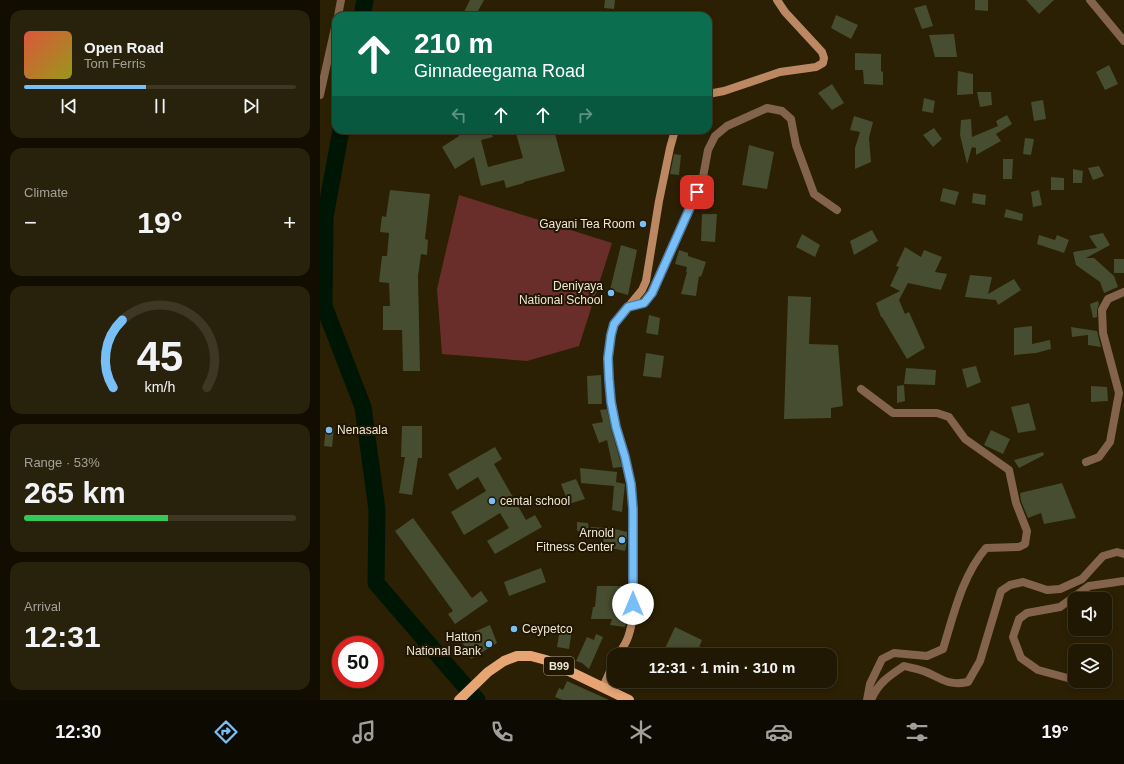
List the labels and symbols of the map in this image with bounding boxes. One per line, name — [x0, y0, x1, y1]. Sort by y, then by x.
pin — [680, 175, 714, 209]
place label: Gayani Tea Room — [539, 217, 635, 231]
marker: Gayani Tea Room — [638, 219, 648, 229]
place label: Deniyaya National School — [519, 279, 603, 307]
marker: Deniyaya National School — [606, 288, 616, 298]
place label: Nenasala — [337, 423, 388, 437]
marker: Nenasala — [324, 425, 334, 435]
place label: cental school — [500, 494, 570, 508]
marker: cental school — [487, 496, 497, 506]
place label: Arnold Fitness Center — [536, 526, 614, 554]
marker: Arnold Fitness Center — [617, 535, 627, 545]
position arrow — [612, 583, 654, 625]
place label: Ceypetco — [522, 622, 573, 636]
marker: Ceypetco — [509, 624, 519, 634]
place label: Hatton National Bank — [406, 630, 482, 658]
speed limit sign: 50 — [332, 636, 384, 688]
marker: Hatton National Bank — [484, 639, 494, 649]
road number: B99 — [544, 657, 574, 675]

